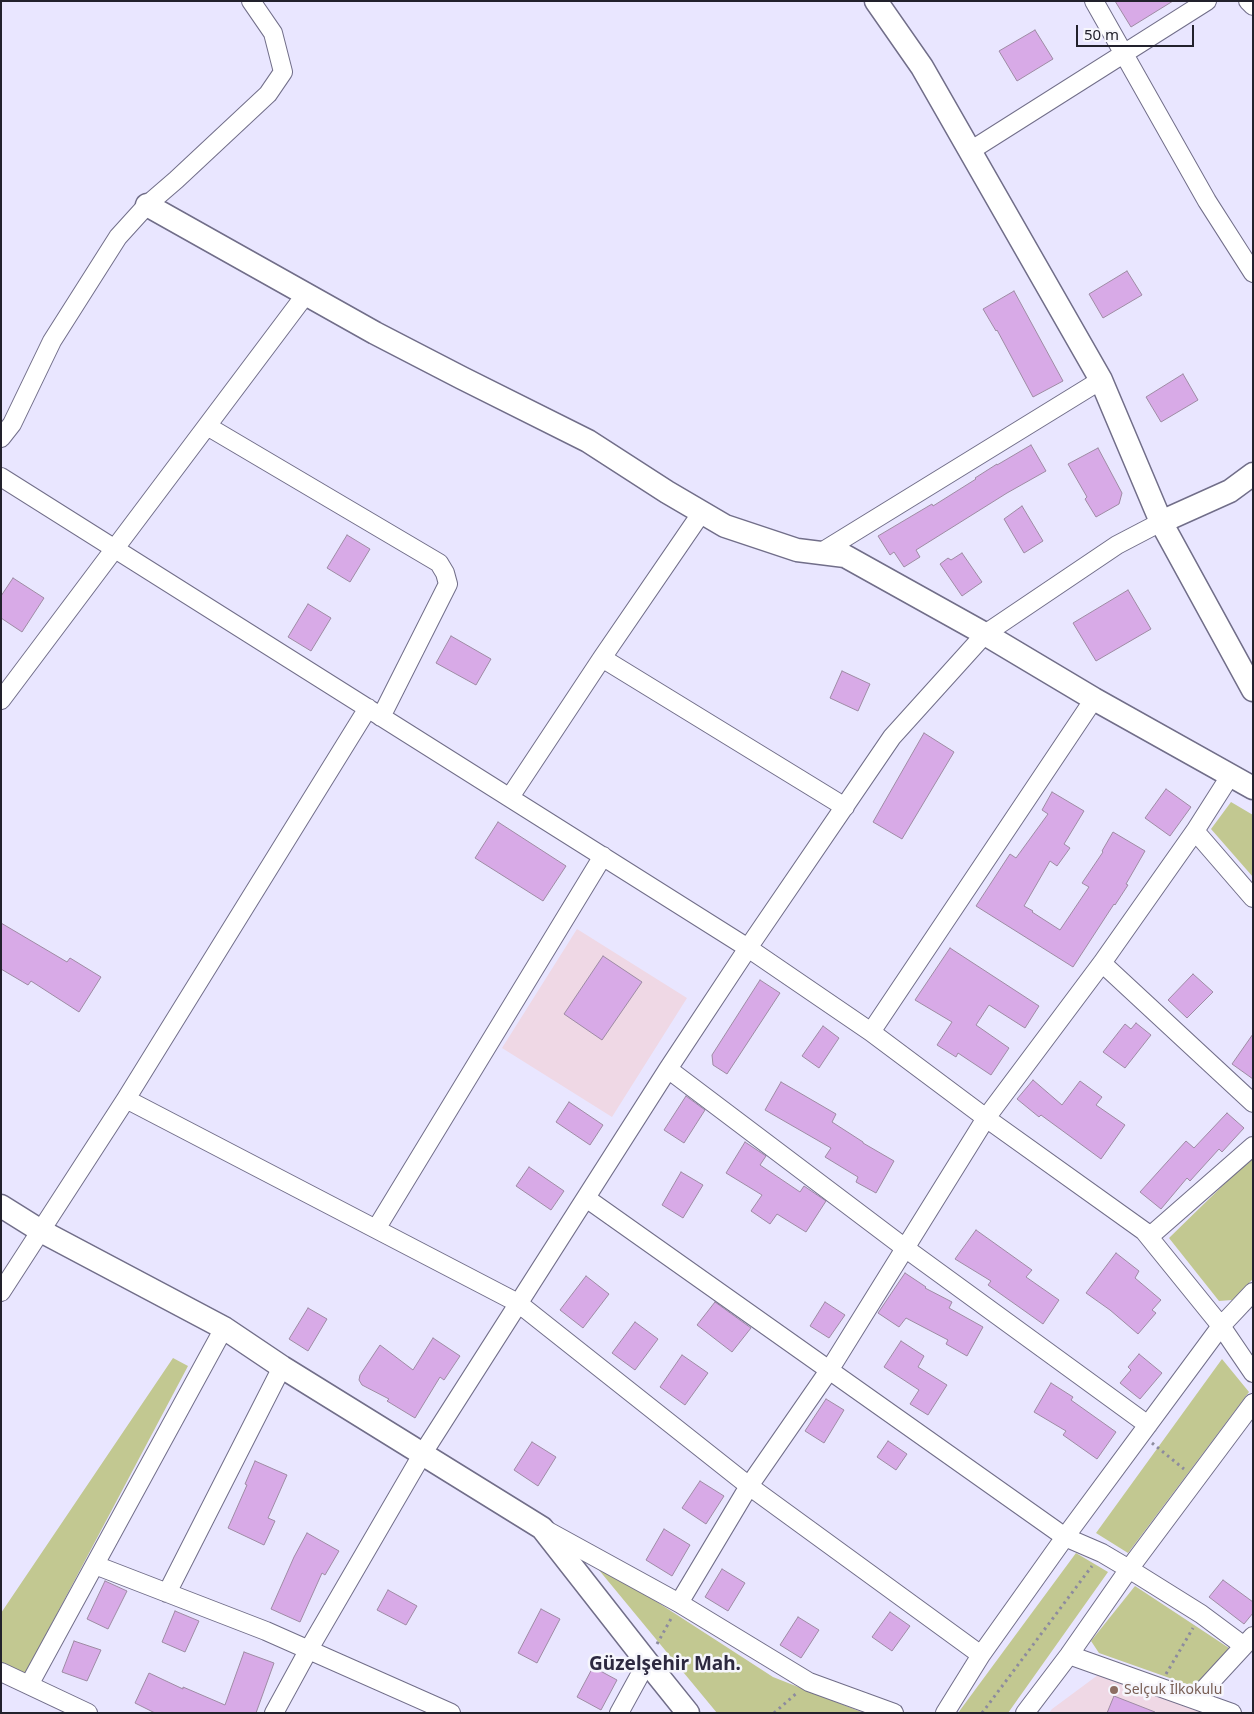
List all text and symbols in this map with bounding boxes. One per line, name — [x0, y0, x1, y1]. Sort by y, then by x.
scale bar — [1079, 15, 1196, 47]
text: 50 m — [1084, 24, 1119, 44]
district label: Güzelşehir Mah. — [589, 1654, 741, 1676]
place label: Selçuk İlkokulu — [1124, 1682, 1222, 1698]
marker: Selçuk İlkokulu — [1108, 1684, 1120, 1696]

